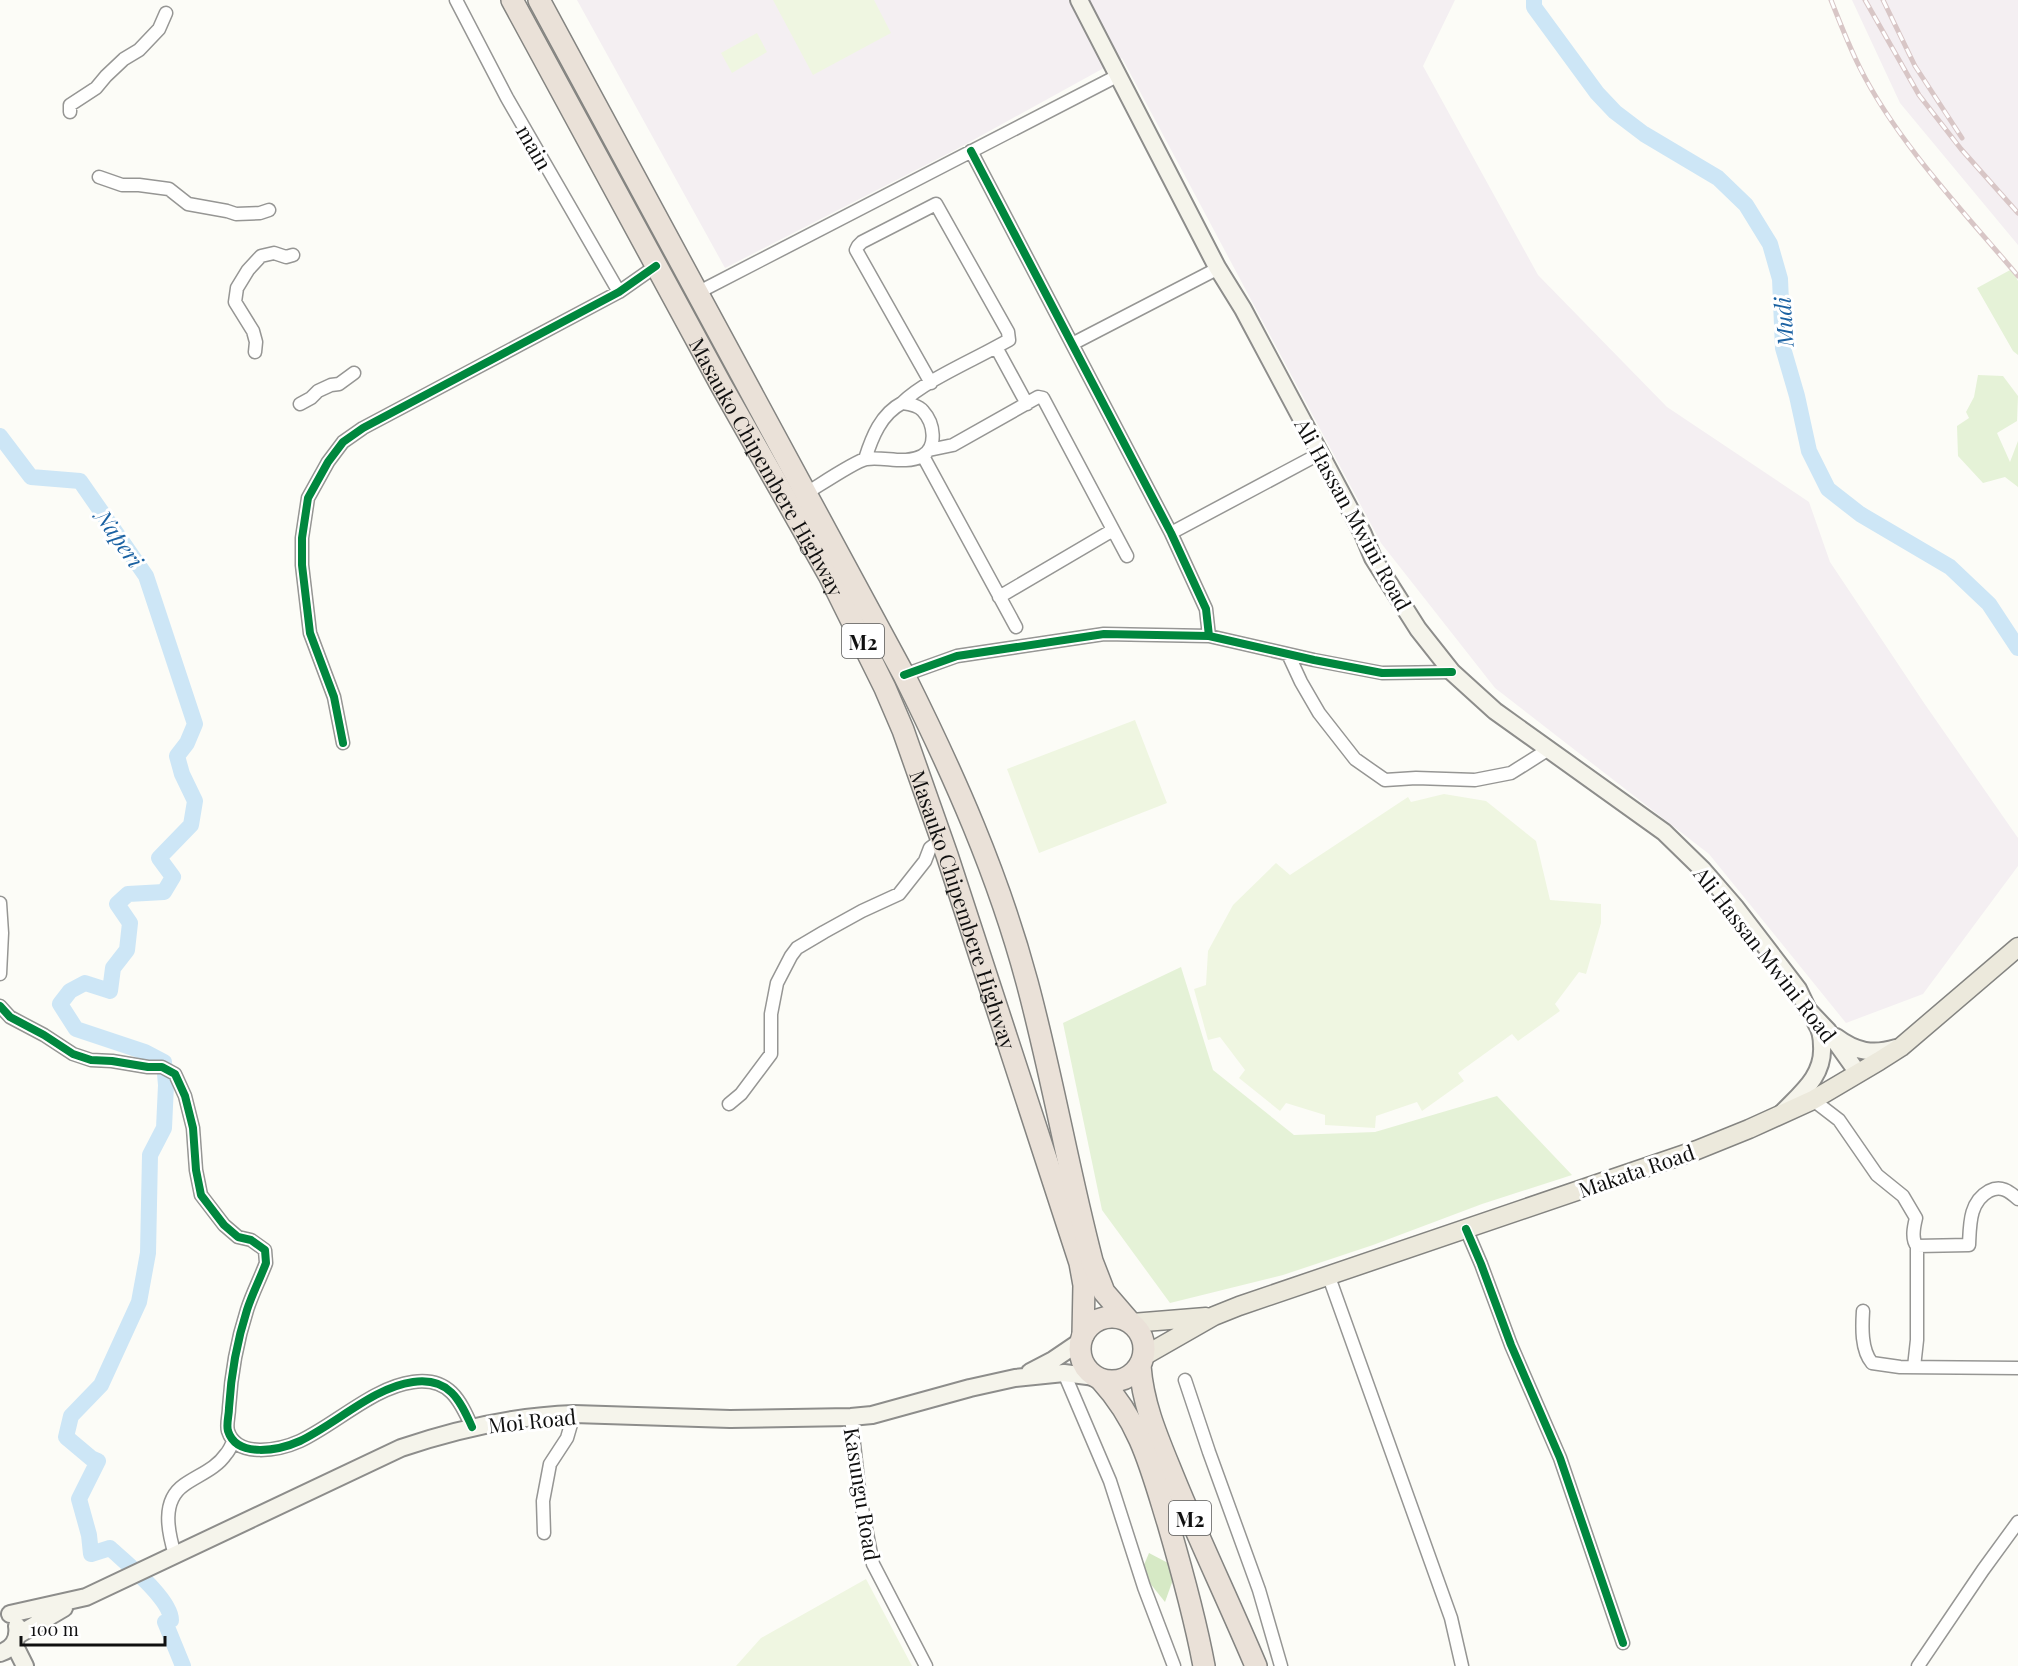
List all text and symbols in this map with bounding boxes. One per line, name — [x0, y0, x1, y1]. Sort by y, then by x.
street label: main — [511, 119, 559, 175]
water label: Mudi — [1766, 296, 1800, 349]
street label: Masauko Chipembere Highway — [684, 332, 851, 601]
street label: Ali Hassan Mwini Road — [1289, 412, 1419, 615]
water label: Naperi — [88, 501, 151, 573]
road number: M2 — [842, 624, 884, 658]
street label: Masauko Chipembere Highway — [904, 766, 1023, 1053]
street label: Ali Hassan Mwini Road — [1688, 860, 1843, 1048]
street label: Makata Road — [1574, 1137, 1698, 1203]
street label: Moi Road — [486, 1401, 578, 1439]
street label: Kasungu Road — [839, 1425, 887, 1563]
road number: M2 — [1169, 1501, 1211, 1535]
scale bar — [21, 1609, 165, 1647]
text: 100 m — [30, 1617, 79, 1641]

